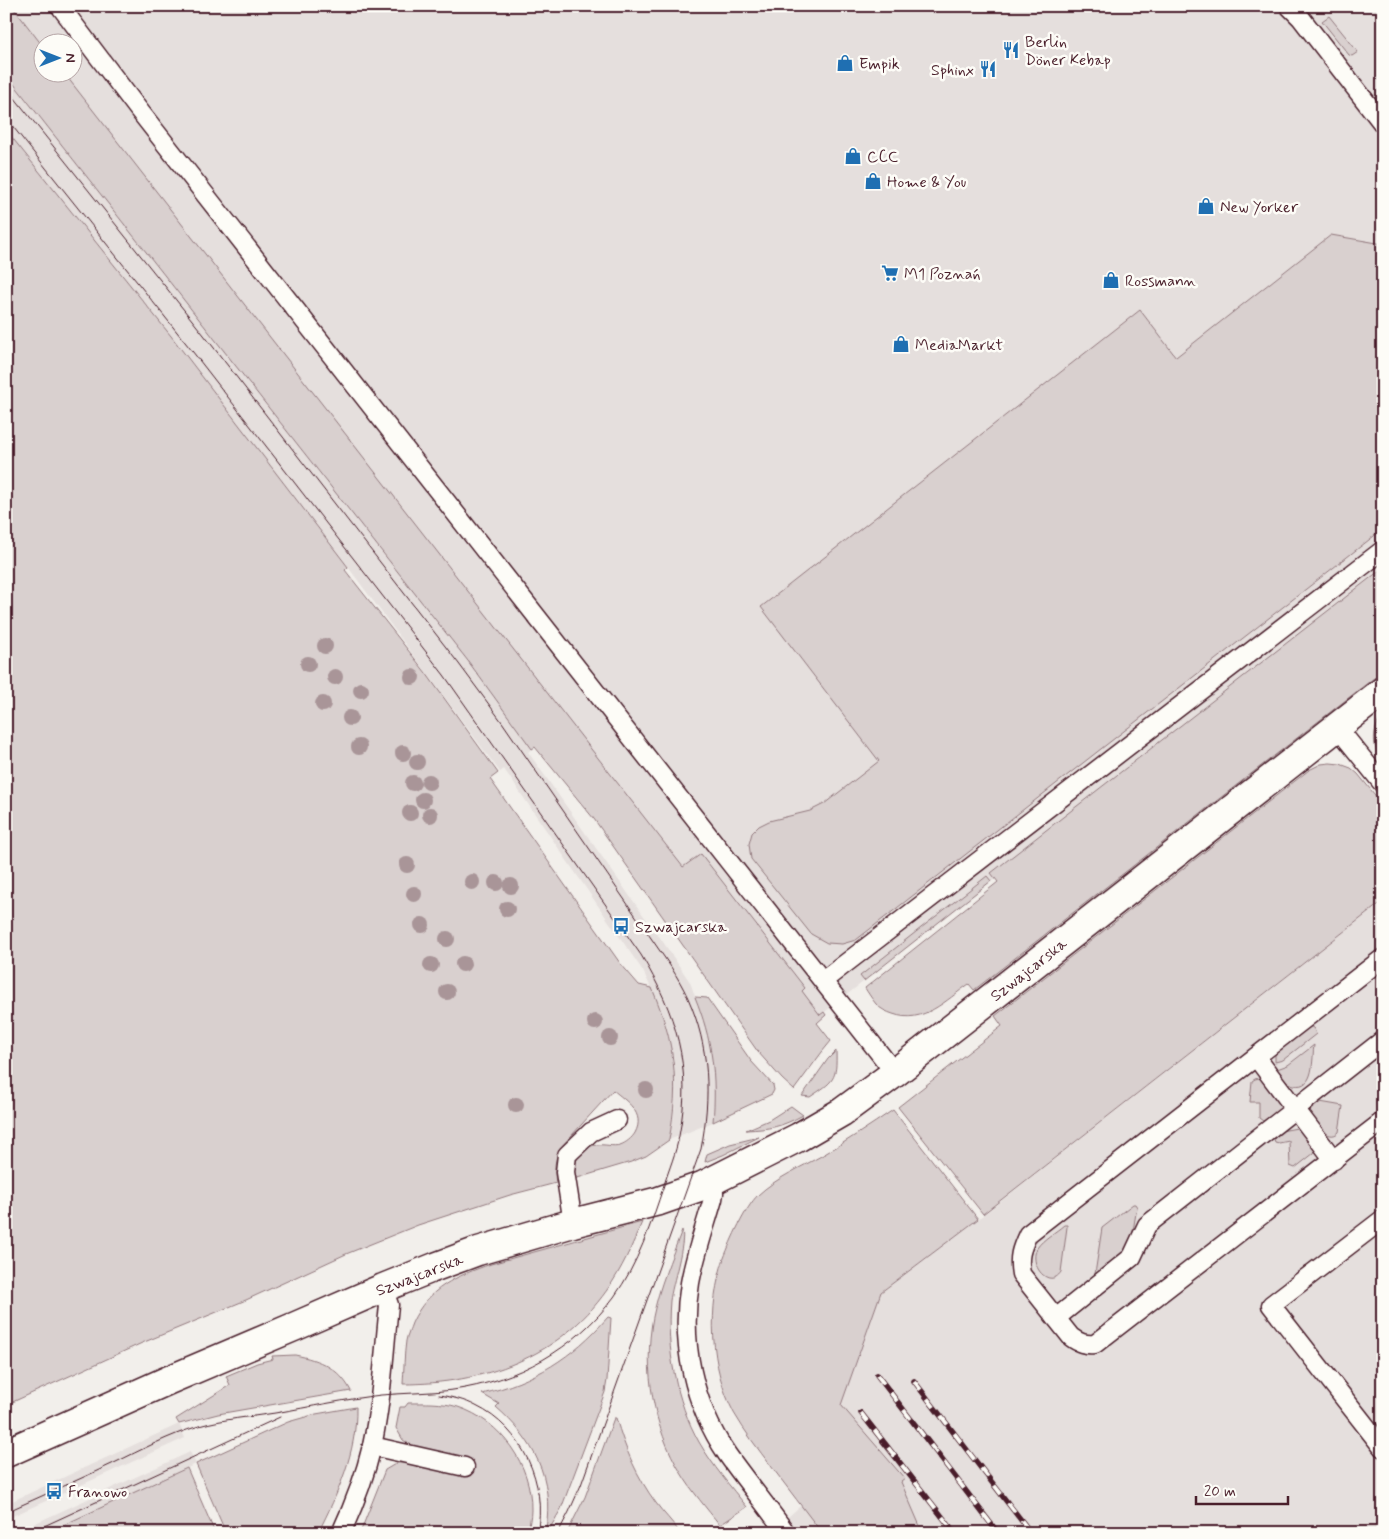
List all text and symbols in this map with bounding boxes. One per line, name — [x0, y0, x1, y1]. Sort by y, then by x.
north arrow — [32, 32, 82, 82]
place label: Berlin Döner Kebap — [1025, 32, 1111, 71]
restaurant icon: Berlin Döner Kebap — [1001, 40, 1021, 60]
text: N — [61, 53, 79, 63]
shop icon: Empik — [835, 53, 855, 73]
place label: Empik — [859, 54, 900, 75]
restaurant icon: Sphinx — [978, 59, 998, 79]
place label: Sphinx — [931, 60, 974, 81]
shop icon: CCC — [843, 146, 863, 166]
place label: CCC — [867, 147, 898, 168]
shop icon: Home & You — [863, 171, 883, 191]
place label: Home & You — [887, 172, 966, 193]
shop icon: New Yorker — [1196, 196, 1216, 216]
place label: New Yorker — [1220, 197, 1299, 218]
supermarket icon: M1 Poznań — [880, 263, 900, 283]
place label: M1 Poznań — [904, 264, 981, 285]
shop icon: Rossmann — [1101, 270, 1121, 290]
place label: Rossmann — [1125, 271, 1197, 292]
shop icon: MediaMarkt — [891, 334, 911, 354]
place label: MediaMarkt — [915, 335, 1003, 356]
bus stop icon: Szwajcarska — [611, 916, 631, 936]
place label: Szwajcarska — [635, 917, 727, 938]
street label: Szwajcarska — [986, 933, 1072, 1007]
street label: Szwajcarska — [373, 1249, 467, 1302]
scale bar — [1196, 1474, 1289, 1506]
bus stop icon: Franowo — [44, 1481, 64, 1501]
place label: Franowo — [68, 1482, 127, 1503]
text: 20 m — [1204, 1482, 1236, 1502]

